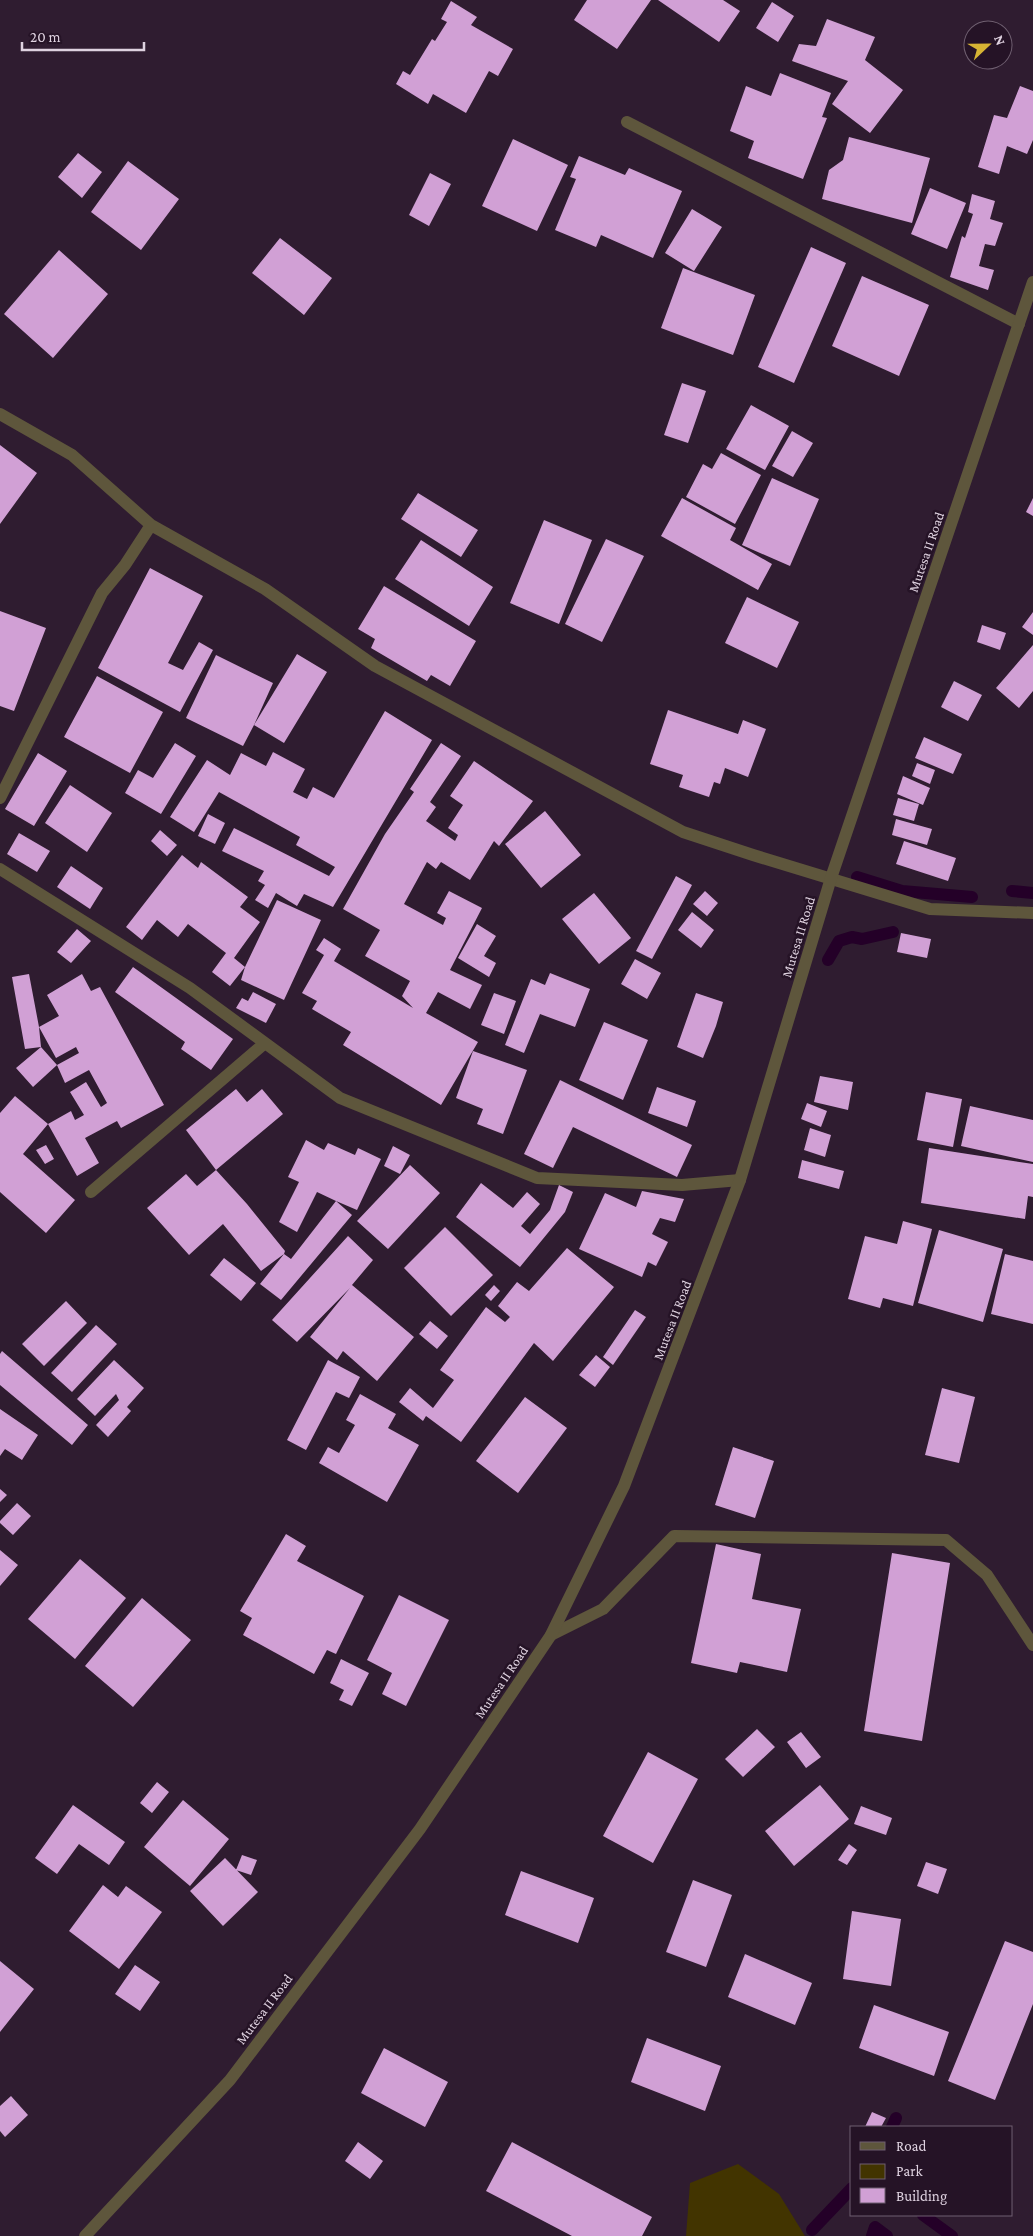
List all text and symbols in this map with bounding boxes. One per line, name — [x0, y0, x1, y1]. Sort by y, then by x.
scale bar — [22, 20, 145, 52]
north arrow — [963, 20, 1013, 70]
text: 20 m — [30, 29, 61, 45]
text: N — [991, 33, 1009, 48]
street label: Mutesa II Road — [905, 509, 947, 594]
street label: Mutesa II Road — [778, 894, 818, 979]
street label: Mutesa II Road — [650, 1277, 695, 1362]
street label: Mutesa II Road — [471, 1642, 531, 1721]
street label: Mutesa II Road — [232, 1970, 296, 2047]
legend — [850, 2126, 1013, 2216]
text: Road — [896, 2138, 927, 2154]
text: Park — [896, 2163, 923, 2179]
text: Building — [896, 2188, 947, 2205]

